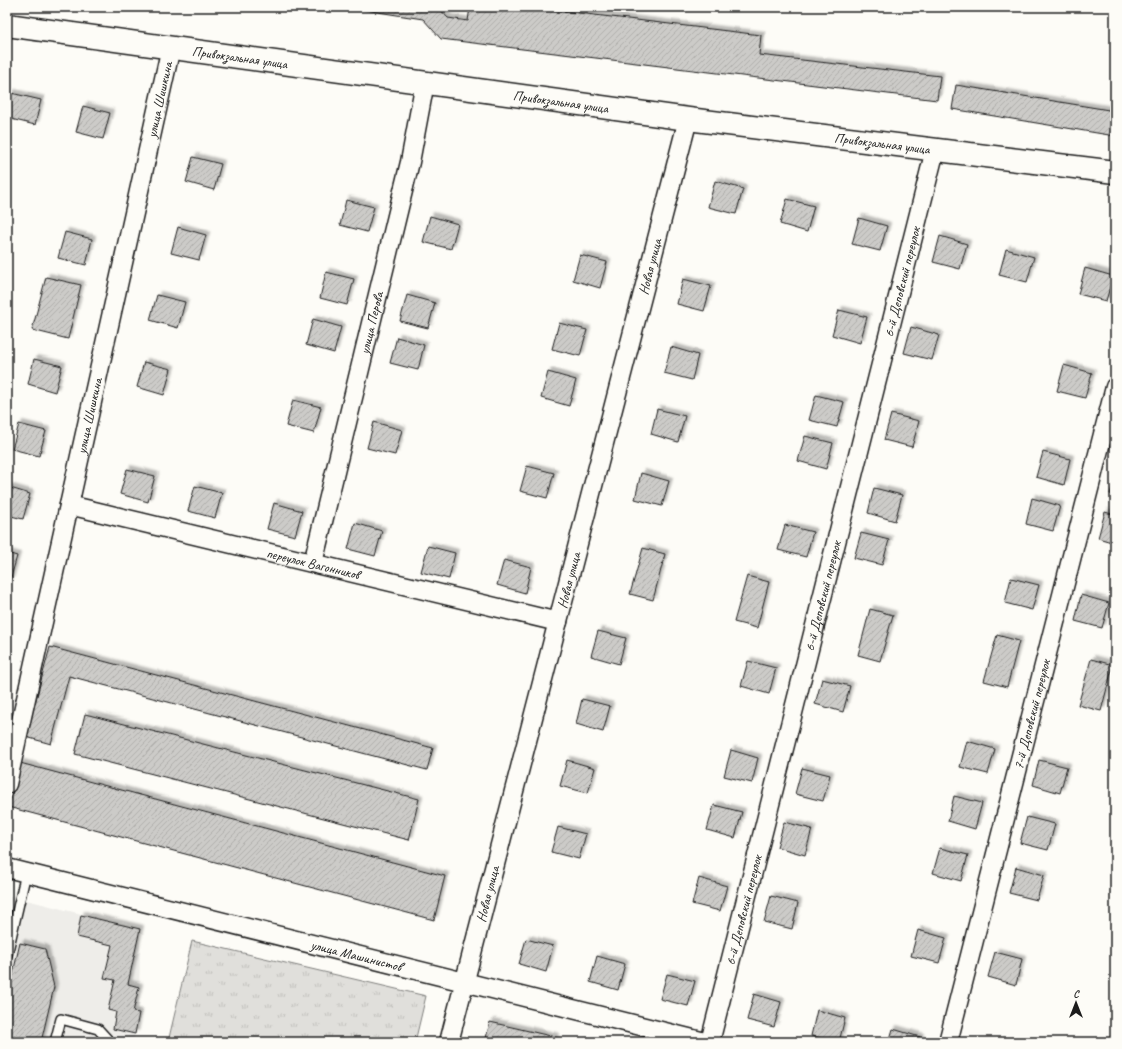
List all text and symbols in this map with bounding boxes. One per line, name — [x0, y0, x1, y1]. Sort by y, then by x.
street label: Привокзальная улица — [191, 42, 290, 72]
street label: улица Шишкина — [142, 59, 176, 140]
street label: Привокзальная улица — [512, 86, 611, 117]
street label: Привокзальная улица — [833, 129, 932, 158]
street label: 6-й Деповский переулок — [880, 223, 924, 339]
street label: Новая улица — [634, 235, 666, 296]
street label: улица Перова — [355, 289, 387, 357]
street label: улица Шишкина — [72, 375, 106, 457]
street label: 6-й Деповский переулок — [800, 537, 845, 653]
street label: переулок Вагонников — [265, 544, 364, 583]
street label: Новая улица — [553, 549, 584, 610]
street label: 7-й Деповский переулок — [1009, 656, 1054, 771]
street label: 6-й Деповский переулок — [721, 852, 766, 967]
street label: Новая улица — [472, 863, 503, 924]
street label: улица Машинистов — [308, 935, 407, 975]
north arrow — [1056, 983, 1096, 1023]
text: С — [1073, 986, 1080, 1000]

